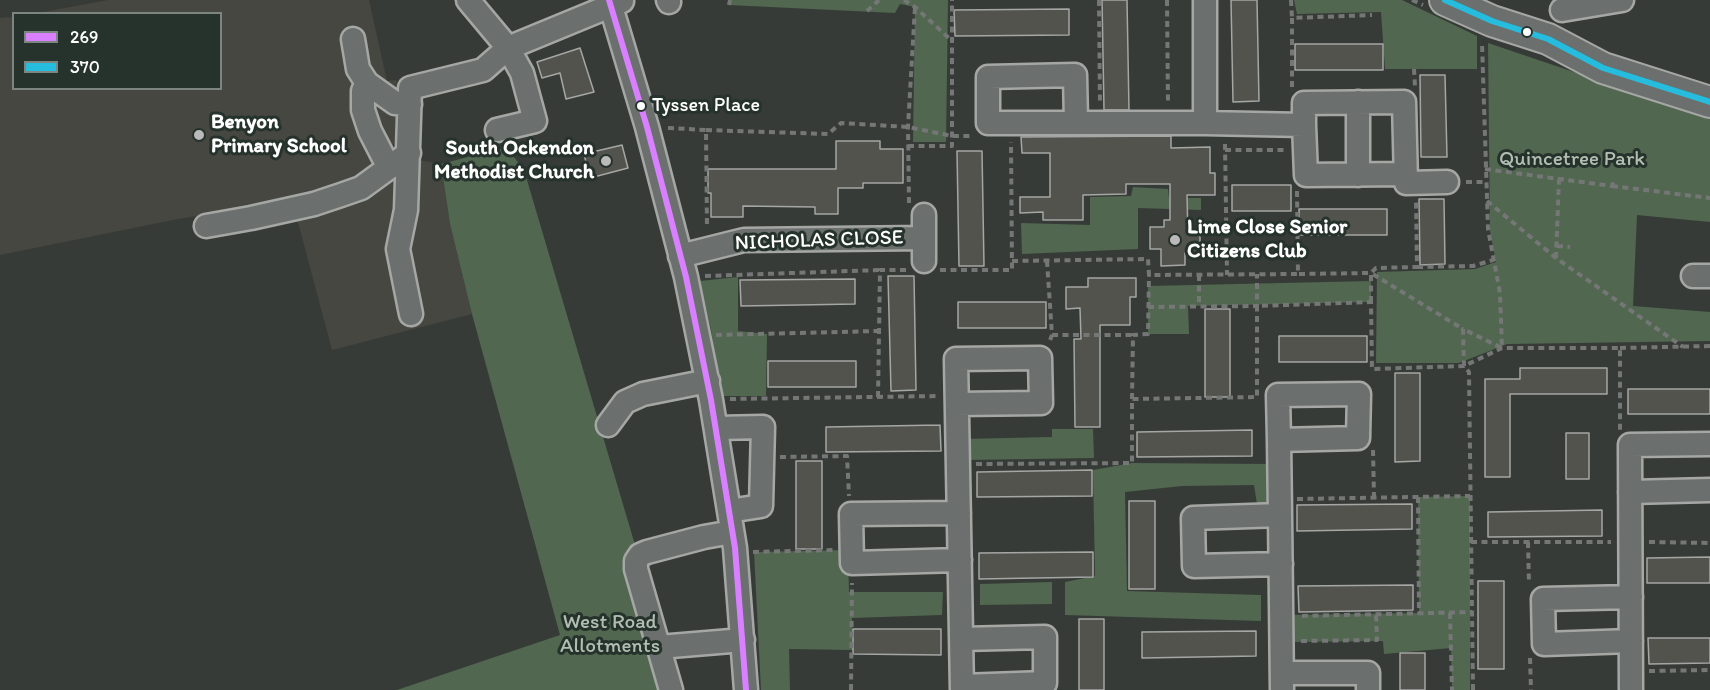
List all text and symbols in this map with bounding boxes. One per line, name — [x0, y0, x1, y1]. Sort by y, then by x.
legend — [12, 12, 222, 90]
text: 269 — [70, 26, 98, 48]
unlabelled marker — [1521, 26, 1533, 38]
text: 370 — [70, 56, 100, 78]
place label: Tyssen Place — [652, 94, 760, 118]
marker: Tyssen Place — [635, 100, 647, 112]
place label: Benyon Primary School — [211, 110, 347, 160]
marker: Benyon Primary School — [192, 128, 206, 142]
place label: South Ockendon Methodist Church — [434, 136, 594, 186]
park label: Quincetree Park — [1499, 147, 1645, 173]
marker: South Ockendon Methodist Church — [599, 154, 613, 168]
place label: Lime Close Senior Citizens Club — [1187, 215, 1347, 265]
street label: NICHOLAS CLOSE — [734, 225, 904, 257]
marker: Lime Close Senior Citizens Club — [1168, 233, 1182, 247]
park label: West Road Allotments — [560, 610, 660, 660]

